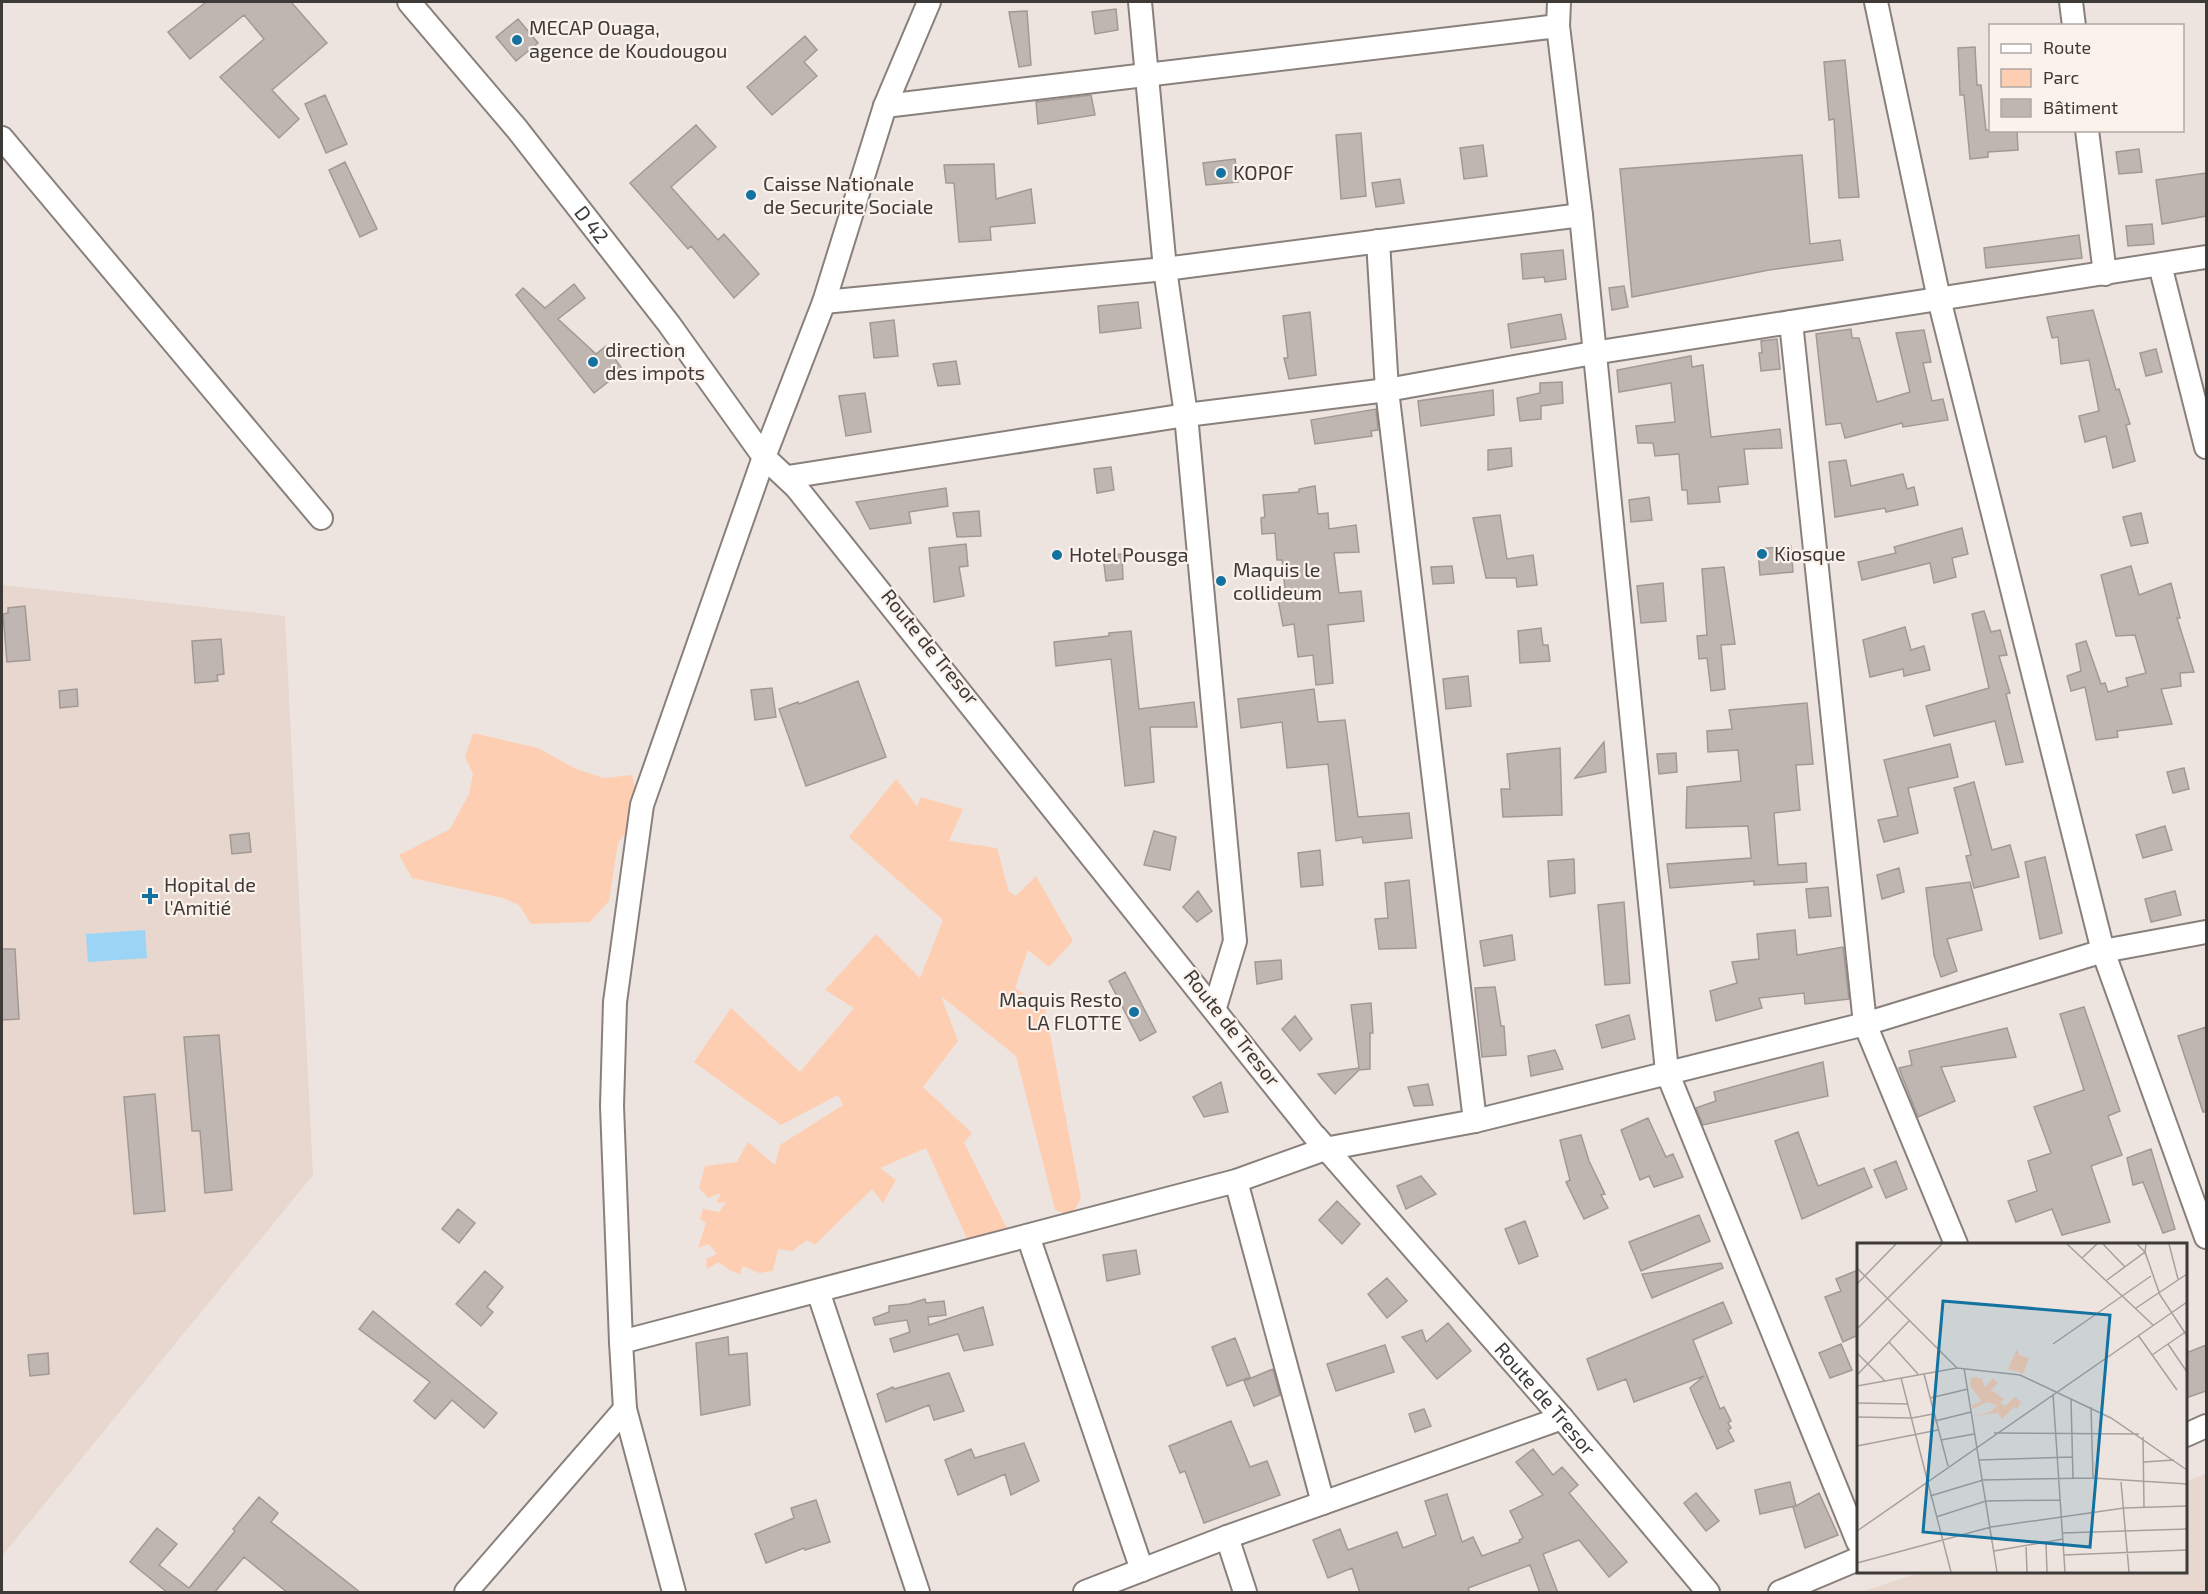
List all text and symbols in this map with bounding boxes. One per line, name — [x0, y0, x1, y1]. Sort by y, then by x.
place label: MECAP Ouaga, agence de Koudougou — [529, 15, 727, 62]
legend — [1989, 24, 2184, 132]
marker: MECAP Ouaga, agence de Koudougou — [510, 33, 524, 47]
text: Route — [2043, 36, 2091, 58]
text: Parc — [2043, 66, 2079, 88]
text: Bâtiment — [2043, 96, 2118, 118]
place label: KOPOF — [1233, 160, 1294, 184]
marker: KOPOF — [1214, 166, 1228, 180]
place label: Caisse Nationale de Securite Sociale — [763, 171, 934, 218]
marker: Caisse Nationale de Securite Sociale — [744, 188, 758, 202]
street label: D 42 — [570, 200, 615, 248]
place label: direction des impots — [605, 337, 705, 384]
marker: direction des impots — [586, 355, 600, 369]
place label: Kiosque — [1774, 541, 1846, 565]
place label: Hotel Pousga — [1069, 542, 1189, 566]
marker: Kiosque — [1755, 547, 1769, 561]
marker: Hotel Pousga — [1050, 548, 1064, 562]
place label: Maquis le collideum — [1233, 557, 1322, 604]
marker: Maquis le collideum — [1214, 574, 1228, 588]
street label: Route de Tresor — [877, 584, 985, 709]
place label: Hopital de l'Amitié — [164, 872, 256, 919]
marker: Hopital de l'Amitié — [141, 887, 159, 905]
street label: Route de Tresor — [1180, 964, 1286, 1091]
place label: Maquis Resto LA FLOTTE — [999, 987, 1122, 1034]
marker: Maquis Resto LA FLOTTE — [1127, 1005, 1141, 1019]
inset map — [1857, 1243, 2187, 1573]
street label: Route de Tresor — [1490, 1337, 1601, 1460]

